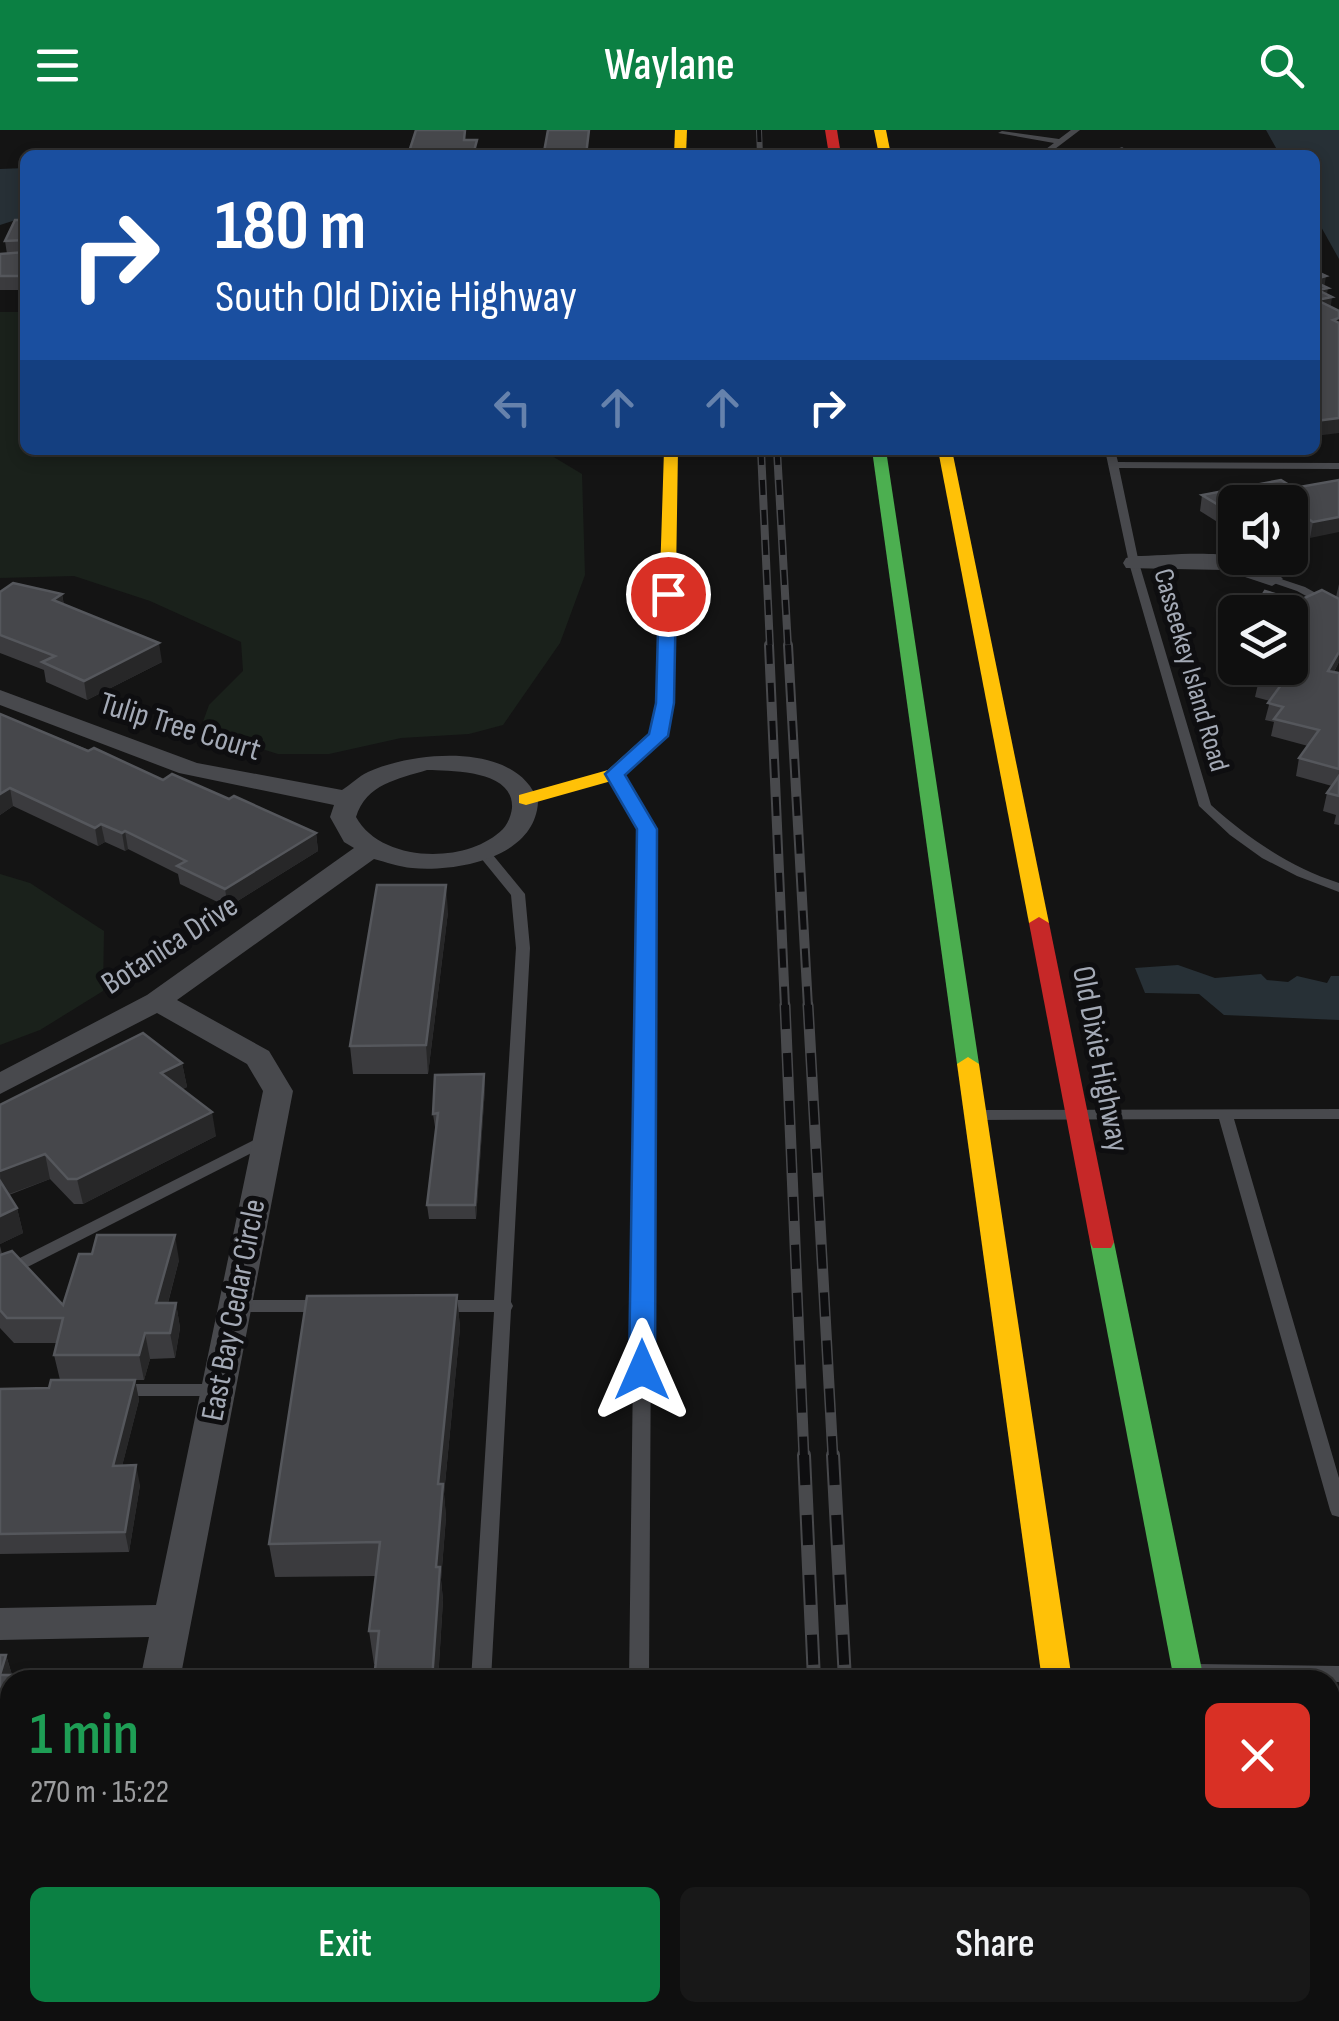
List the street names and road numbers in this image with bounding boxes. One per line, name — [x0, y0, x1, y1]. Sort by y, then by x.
street label: Casseekey Island Road — [1146, 565, 1236, 775]
street label: Tulip Tree Court — [95, 684, 265, 770]
street label: Botanica Drive — [94, 887, 246, 1003]
street label: Old Dixie Highway — [1063, 963, 1137, 1155]
street label: East Bay Cedar Circle — [193, 1196, 275, 1424]

